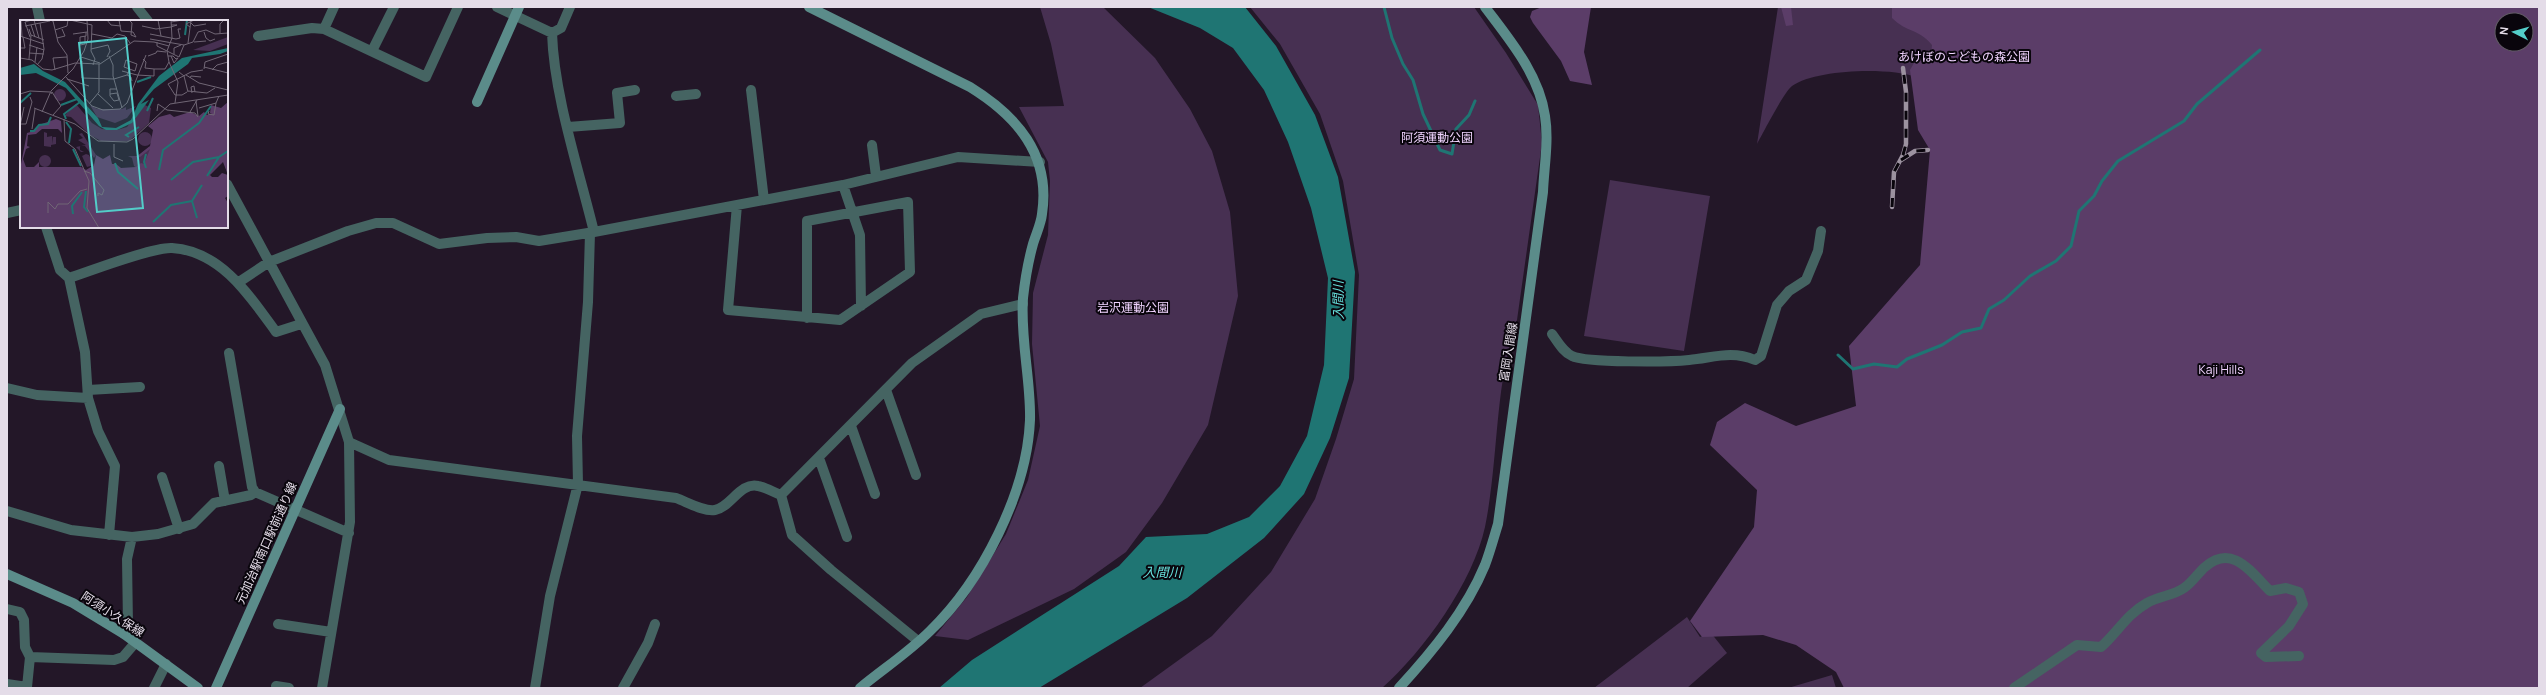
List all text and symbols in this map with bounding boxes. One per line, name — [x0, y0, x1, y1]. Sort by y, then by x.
north arrow — [2494, 12, 2534, 52]
inset map — [20, 20, 228, 228]
text: N — [2496, 26, 2511, 36]
park label: あけぼのこどもの森公園 — [1898, 48, 2030, 65]
park label: 阿須運動公園 — [1401, 129, 1473, 146]
water label: 入間川 — [1329, 278, 1347, 320]
park label: 岩沢運動公園 — [1097, 299, 1169, 316]
street label: 富岡入間線 — [1495, 321, 1521, 383]
park label: Kaji Hills — [2199, 361, 2243, 378]
street label: 元加治駅南口駅前通り線 — [231, 479, 301, 607]
water label: 入間川 — [1142, 563, 1183, 581]
street label: 阿須小久保線 — [78, 587, 148, 641]

